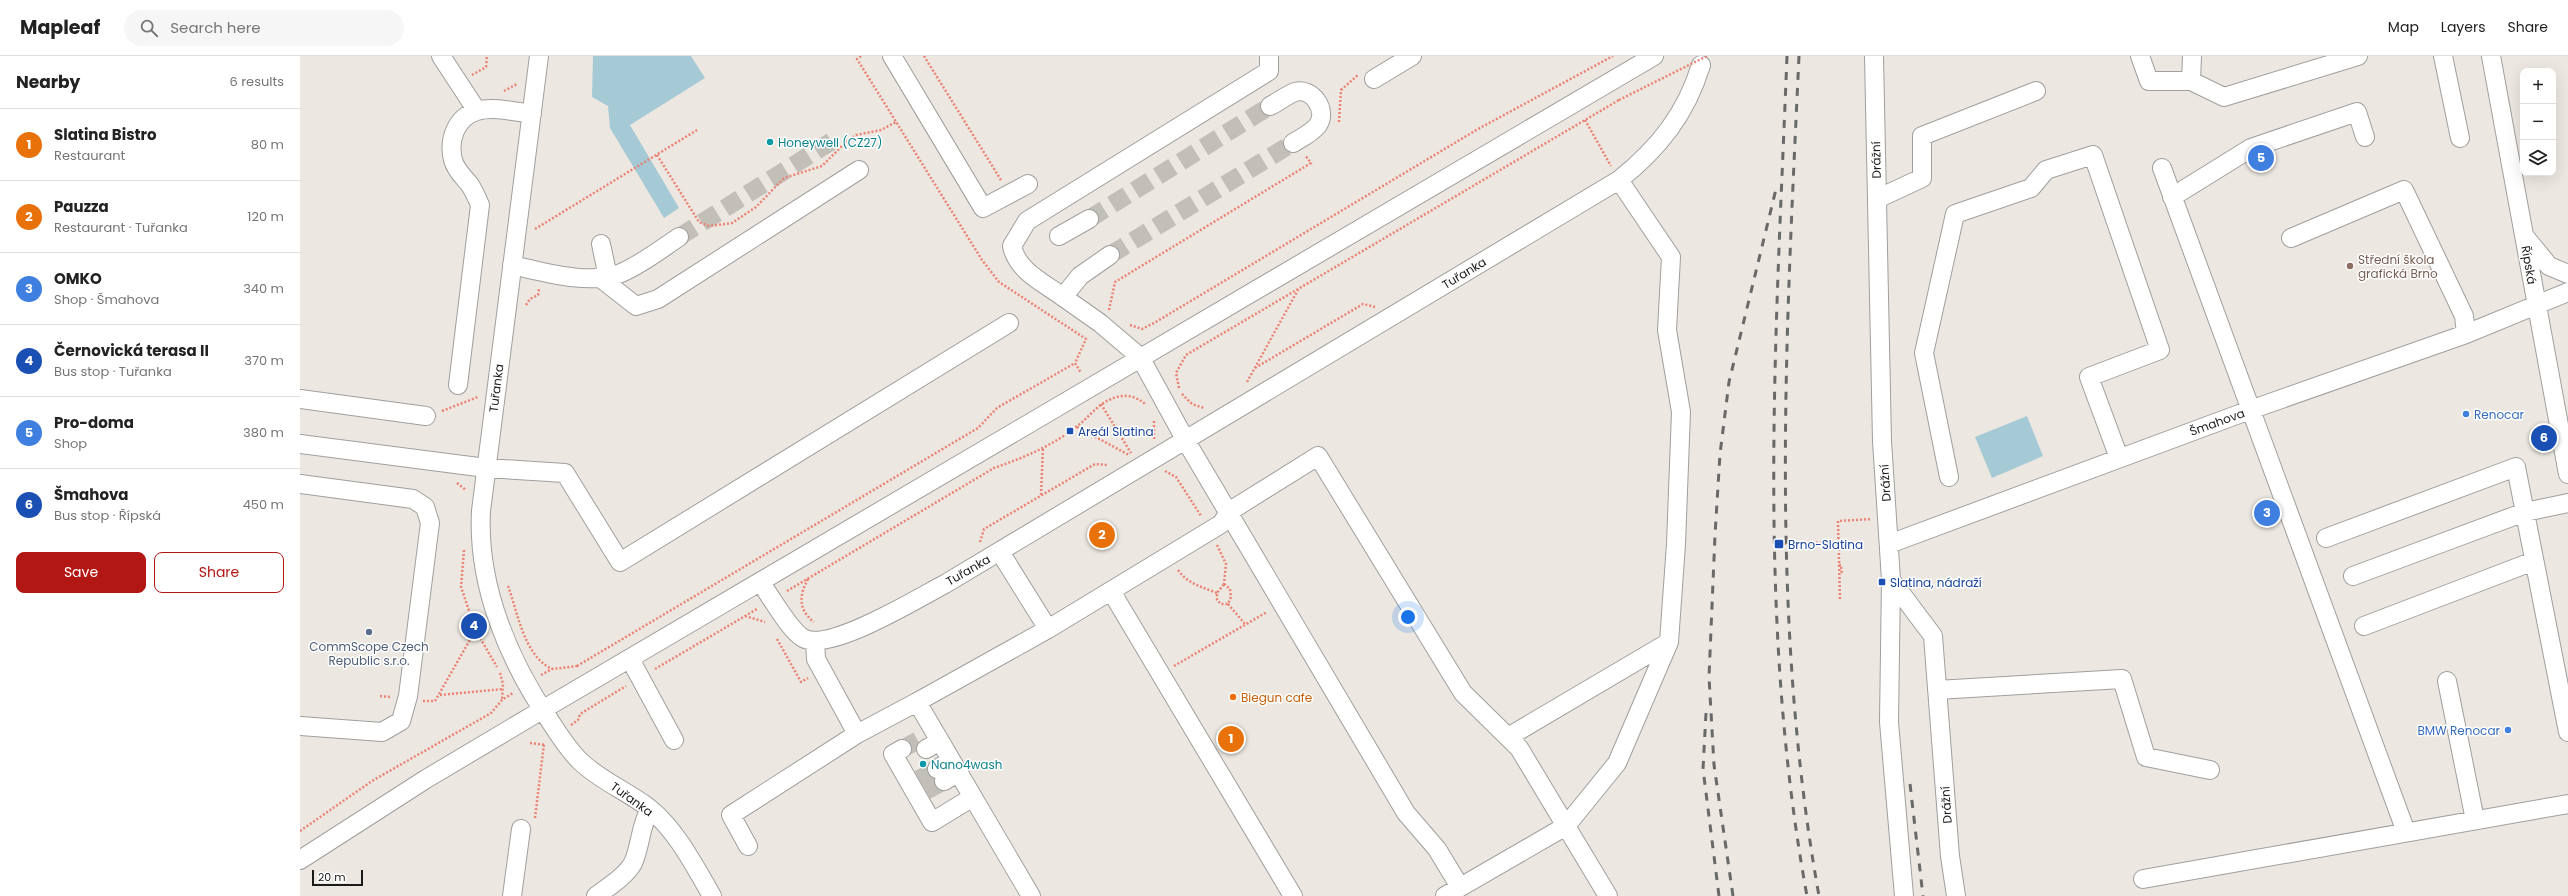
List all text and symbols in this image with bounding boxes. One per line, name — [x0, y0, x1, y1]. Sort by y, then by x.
search box — [124, 10, 404, 46]
text: Mapleaf — [20, 14, 100, 41]
icon: search — [138, 17, 160, 39]
text: Search here — [170, 17, 261, 38]
text: Map — [2388, 17, 2419, 37]
text: Layers — [2441, 17, 2485, 37]
text: Share — [2507, 17, 2548, 37]
map controls — [2520, 68, 2556, 176]
button: + — [2520, 68, 2556, 104]
text: Nearby — [16, 70, 80, 94]
text: 6 results — [230, 72, 284, 91]
button: − — [2520, 104, 2556, 140]
text: Slatina Bistro — [54, 124, 157, 145]
place label: Honeywell (CZ27) — [778, 134, 882, 151]
text: 1 — [27, 135, 31, 154]
text: 80 m — [251, 135, 284, 154]
marker: Honeywell (CZ27) — [765, 137, 775, 147]
button: layers — [2520, 140, 2556, 176]
street label: Drážní — [1867, 141, 1885, 179]
pin: 5 — [2248, 143, 2274, 173]
text: Restaurant — [54, 146, 125, 165]
text: Pauzza — [54, 196, 109, 217]
text: 2 — [25, 207, 33, 226]
text: 120 m — [247, 207, 284, 226]
text: Restaurant · Tuřanka — [54, 218, 188, 237]
street label: Řípská — [2517, 244, 2541, 286]
place label: Střední škola grafická Brno — [2358, 251, 2438, 282]
street label: Tuřanka — [1439, 253, 1489, 293]
marker: Střední škola grafická Brno — [2345, 261, 2355, 271]
text: OMKO — [54, 268, 102, 289]
text: 3 — [25, 279, 33, 298]
text: 340 m — [243, 279, 284, 298]
text: Shop · Šmahova — [54, 290, 159, 309]
text: Černovická terasa II — [54, 340, 209, 361]
text: 4 — [25, 351, 33, 370]
text: 370 m — [244, 351, 284, 370]
text: Bus stop · Tuřanka — [54, 362, 172, 381]
street label: Tuřanka — [485, 363, 507, 413]
street label: Šmahova — [2187, 404, 2247, 440]
place label: Renocar — [2474, 406, 2524, 423]
marker: Renocar — [2461, 409, 2471, 419]
text: Pro-doma — [54, 412, 134, 433]
text: 5 — [25, 423, 33, 442]
text: 380 m — [243, 423, 284, 442]
place label: Areál Slatina — [1078, 423, 1154, 440]
pin: 6 — [2531, 423, 2557, 453]
marker: Areál Slatina — [1065, 426, 1075, 436]
text: Shop — [54, 434, 87, 453]
street label: Drážní — [1875, 464, 1895, 502]
text: Šmahova — [54, 484, 129, 505]
text: 6 — [25, 495, 33, 514]
text: 450 m — [243, 495, 284, 514]
pin: 3 — [2254, 498, 2280, 528]
text: Bus stop · Řípská — [54, 506, 161, 525]
pin: 2 — [1089, 520, 1115, 550]
place label: Brno-Slatina — [1788, 536, 1863, 553]
marker: Brno-Slatina — [1773, 538, 1785, 550]
street label: Tuřanka — [943, 550, 993, 590]
button: Save — [16, 552, 146, 593]
button: Share — [154, 552, 284, 593]
place label: Slatina, nádraží — [1890, 574, 1982, 591]
marker: Slatina, nádraží — [1877, 577, 1887, 587]
your location — [1398, 607, 1418, 627]
pin: 4 — [461, 611, 487, 641]
marker: CommScope Czech Republic s.r.o. — [364, 627, 374, 637]
place label: CommScope Czech Republic s.r.o. — [309, 638, 429, 669]
place label: Biegun cafe — [1241, 689, 1312, 706]
marker: Biegun cafe — [1228, 692, 1238, 702]
place label: BMW Renocar — [2417, 722, 2501, 739]
pin: 1 — [1218, 724, 1244, 754]
marker: BMW Renocar — [2503, 725, 2513, 735]
place label: Nano4wash — [931, 756, 1002, 773]
marker: Nano4wash — [918, 759, 928, 769]
street label: Tuřanka — [607, 778, 657, 820]
street label: Drážní — [1936, 786, 1956, 824]
scale bar — [312, 868, 363, 887]
text: 20 m — [318, 869, 346, 885]

